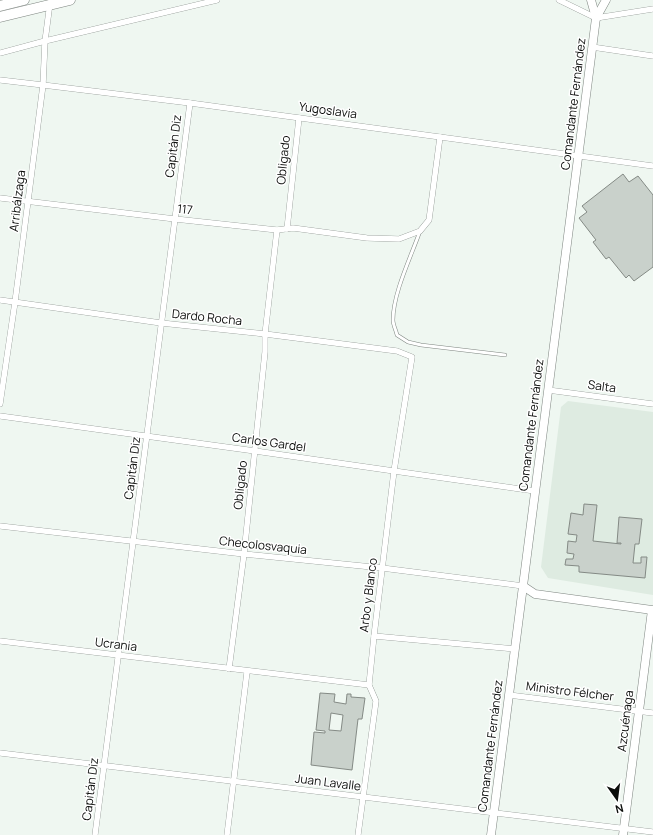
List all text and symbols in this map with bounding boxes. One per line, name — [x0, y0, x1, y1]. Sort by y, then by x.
street label: Comandante Fernández — [556, 37, 590, 171]
street label: Yugoslavia — [298, 98, 358, 122]
street label: Capitán Diz — [161, 114, 185, 178]
street label: Obligado — [272, 135, 294, 185]
street label: Arribálzaga — [5, 169, 29, 233]
street label: 117 — [176, 200, 194, 218]
street label: Dardo Rocha — [171, 305, 243, 329]
street label: Comandante Fernández — [514, 358, 548, 492]
street label: Salta — [587, 376, 617, 396]
street label: Carlos Gardel — [231, 428, 307, 456]
street label: Capitán Diz — [120, 436, 144, 500]
street label: Obligado — [229, 460, 251, 510]
street label: Checolosvaquia — [218, 532, 308, 558]
street label: Arbo y Blanco — [355, 557, 381, 633]
street label: Ucrania — [94, 633, 138, 655]
street label: Ministro Félcher — [525, 677, 616, 705]
street label: Comandante Fernández — [473, 679, 507, 813]
street label: Azcuénaga — [613, 689, 637, 753]
street label: Capitán Diz — [78, 757, 102, 821]
street label: Juan Lavalle — [294, 770, 362, 794]
north arrow — [597, 779, 637, 819]
text: N — [614, 801, 625, 817]

